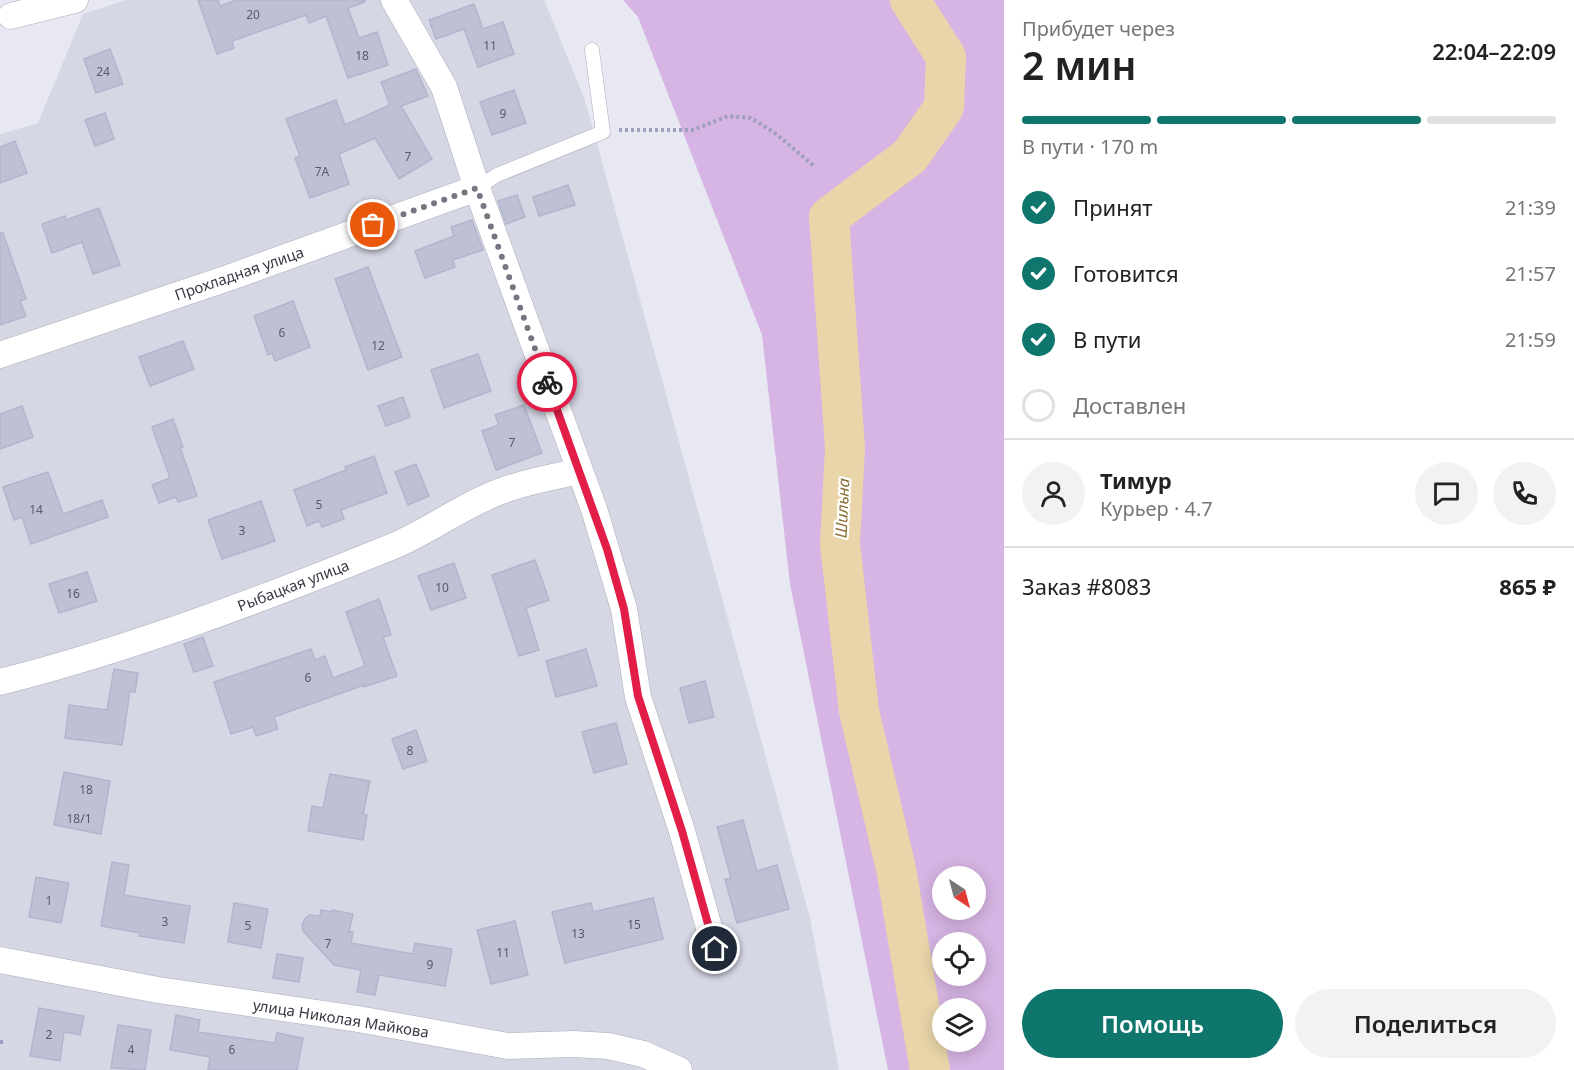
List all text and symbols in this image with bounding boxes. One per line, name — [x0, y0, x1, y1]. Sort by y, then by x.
house number: 20 — [246, 6, 260, 23]
text: Прибудет через — [1022, 15, 1175, 42]
text: 22:04–22:09 — [1432, 36, 1556, 66]
house number: 11 — [483, 37, 497, 54]
text: 2 мин — [1022, 38, 1137, 91]
house number: 18 — [355, 47, 369, 64]
house number: 24 — [96, 63, 110, 80]
house number: 9 — [500, 105, 507, 122]
text: В пути · 170 m — [1022, 133, 1158, 160]
house number: 7 — [405, 148, 412, 165]
house number: 7А — [315, 163, 330, 180]
icon: check — [1022, 191, 1055, 224]
text: Принят — [1073, 192, 1153, 222]
text: 21:39 — [1505, 194, 1556, 221]
pin — [347, 199, 398, 250]
icon: bag — [356, 208, 389, 241]
street label: Прохладная улица — [172, 242, 306, 304]
icon: check — [1022, 257, 1055, 290]
text: Готовится — [1073, 258, 1179, 288]
text: 21:57 — [1505, 260, 1556, 287]
icon: check — [1022, 323, 1055, 356]
house number: 6 — [279, 324, 286, 341]
text: В пути — [1073, 324, 1141, 354]
text: 21:59 — [1505, 326, 1556, 353]
house number: 12 — [371, 337, 385, 354]
courier — [517, 352, 577, 412]
icon: bike — [531, 366, 564, 399]
text: Доставлен — [1073, 390, 1186, 420]
house number: 7 — [509, 434, 516, 451]
button: person — [1022, 462, 1085, 525]
button: chat — [1415, 462, 1478, 525]
button: phone — [1493, 462, 1556, 525]
text: Тимур — [1100, 465, 1172, 495]
water label: Шильна — [829, 478, 855, 538]
text: Курьер · 4.7 — [1100, 495, 1213, 522]
house number: 5 — [316, 496, 323, 513]
house number: 14 — [29, 501, 43, 518]
house number: 3 — [239, 522, 246, 539]
street label: Рыбацкая улица — [234, 555, 352, 615]
text: Заказ #8083 — [1022, 571, 1151, 601]
text: 865 ₽ — [1499, 571, 1556, 601]
house number: 10 — [435, 579, 449, 596]
house number: 16 — [66, 585, 80, 602]
house number: 6 — [305, 669, 312, 686]
house number: 8 — [407, 742, 414, 759]
house number: 18 — [79, 781, 93, 798]
house number: 18/1 — [66, 810, 92, 827]
north arrow — [932, 866, 986, 920]
map controls — [932, 866, 986, 1052]
house number: 1 — [46, 892, 52, 909]
house number: 3 — [162, 913, 169, 930]
house number: 15 — [627, 916, 641, 933]
house number: 5 — [245, 917, 252, 934]
pin — [689, 923, 740, 974]
house number: 13 — [571, 925, 585, 942]
icon: home — [698, 932, 731, 965]
button: locate — [932, 932, 986, 986]
house number: 7 — [325, 935, 332, 952]
house number: 11 — [496, 944, 510, 961]
house number: 9 — [427, 956, 434, 973]
button: Помощь — [1022, 989, 1283, 1058]
button: Поделиться — [1295, 989, 1556, 1058]
street label: улица Николая Майкова — [252, 994, 430, 1042]
button: layers — [932, 998, 986, 1052]
house number: 2 — [46, 1026, 53, 1043]
house number: 4 — [128, 1041, 135, 1058]
house number: 6 — [229, 1041, 236, 1058]

